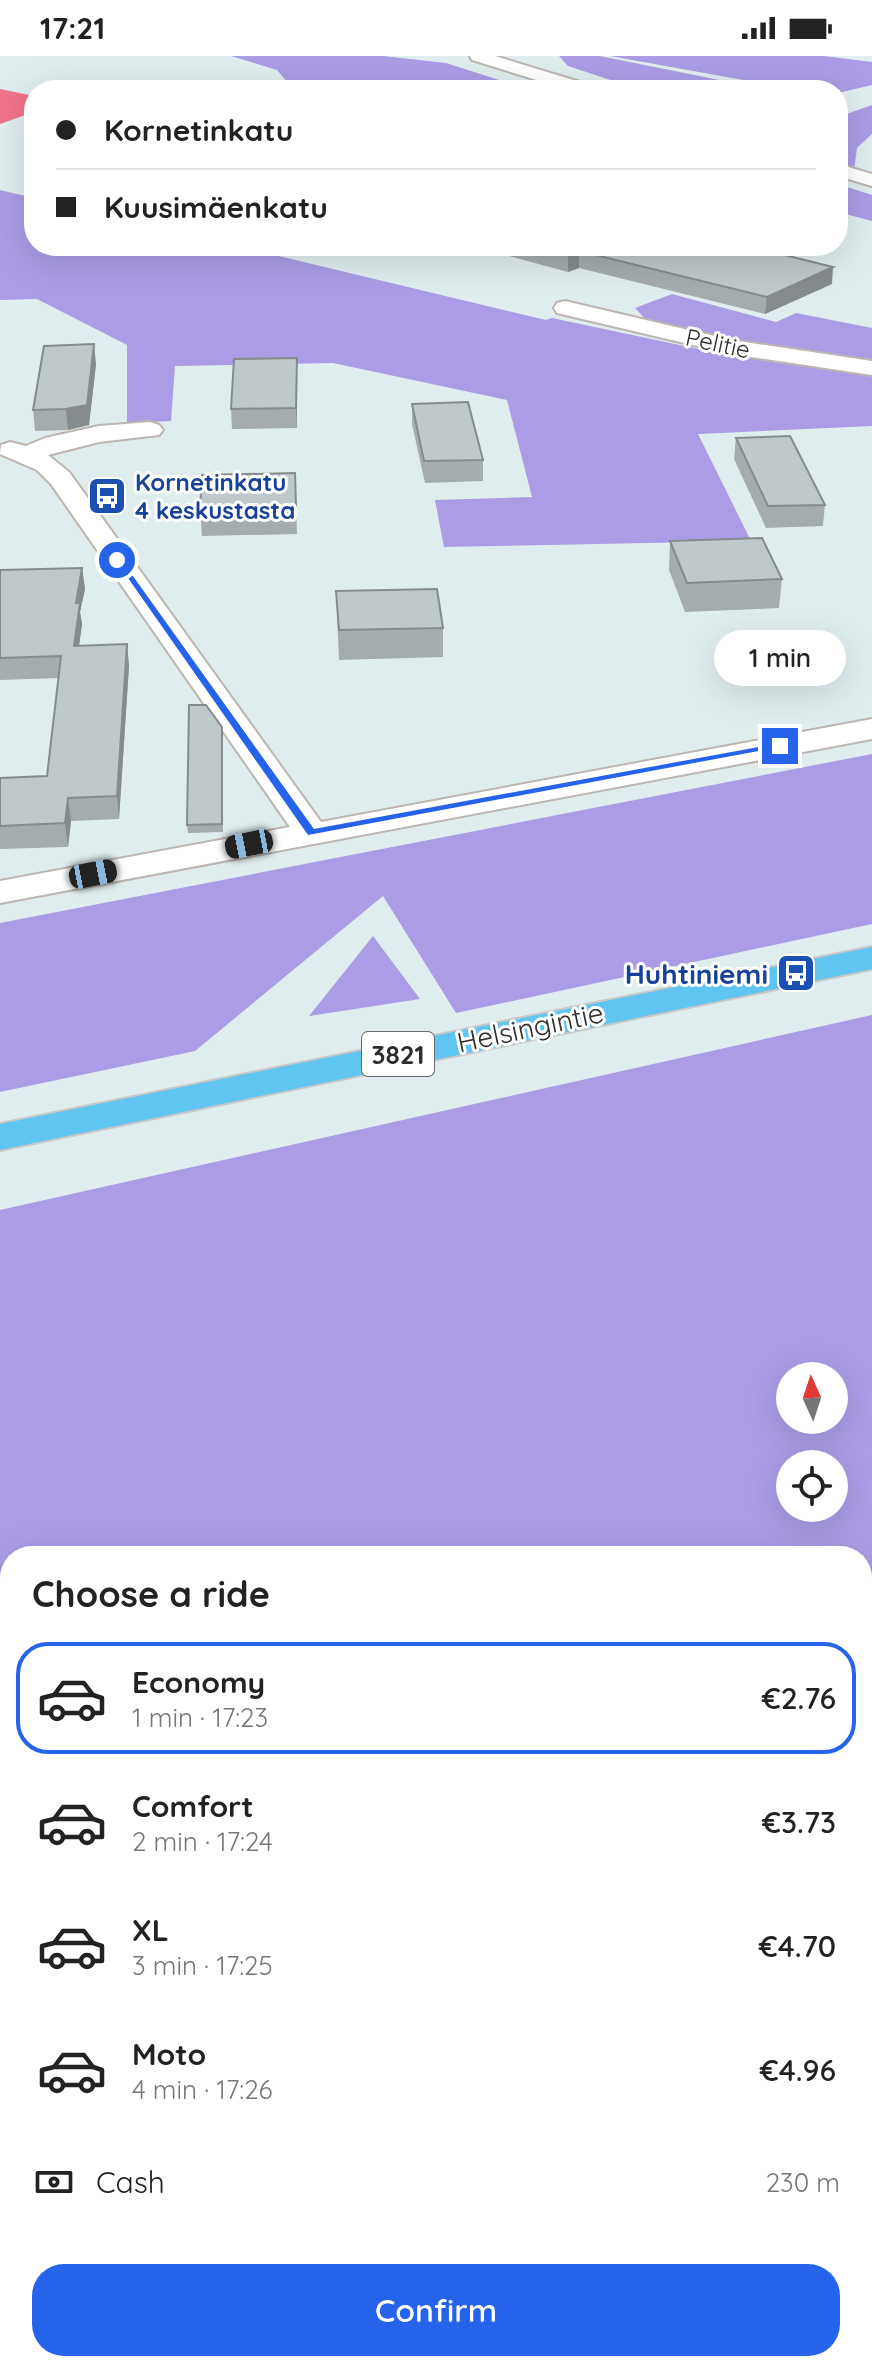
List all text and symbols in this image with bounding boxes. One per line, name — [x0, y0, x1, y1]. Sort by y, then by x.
text: 17:21 — [40, 9, 105, 47]
text: Kornetinkatu — [104, 111, 293, 149]
text: Kuusimäenkatu — [104, 188, 328, 226]
street label: Pelitie — [683, 322, 753, 364]
place label: Kornetinkatu 4 keskustasta — [135, 467, 295, 525]
bus stop icon: Kornetinkatu 4 keskustasta — [86, 475, 128, 517]
route start — [99, 542, 135, 578]
callout: 1 min — [714, 630, 846, 686]
text: 1 min — [749, 641, 811, 674]
route end — [762, 728, 798, 764]
car — [223, 828, 275, 860]
car — [67, 858, 119, 890]
bus stop icon: Huhtiniemi — [775, 952, 817, 994]
place label: Huhtiniemi — [625, 956, 768, 991]
street label: Helsingintie — [454, 994, 606, 1060]
road number: 3821 — [362, 1032, 434, 1076]
north arrow — [776, 1362, 848, 1434]
map controls — [776, 1362, 848, 1522]
button: locate — [776, 1450, 848, 1522]
text: Choose a ride — [32, 1571, 270, 1616]
icon: car — [36, 1662, 108, 1734]
text: Economy — [132, 1663, 265, 1701]
text: €2.76 — [761, 1679, 836, 1717]
text: 1 min · 17:23 — [132, 1701, 268, 1734]
icon: car — [36, 1786, 108, 1858]
text: Comfort — [132, 1787, 253, 1825]
text: €3.73 — [762, 1803, 836, 1841]
text: 2 min · 17:24 — [132, 1825, 273, 1858]
icon: car — [36, 1910, 108, 1982]
text: XL — [132, 1911, 169, 1949]
text: €4.70 — [759, 1927, 836, 1965]
text: 3 min · 17:25 — [132, 1949, 273, 1982]
icon: car — [36, 2034, 108, 2106]
text: Moto — [132, 2035, 206, 2073]
text: €4.96 — [760, 2051, 836, 2089]
text: 4 min · 17:26 — [132, 2073, 273, 2106]
icon: cash — [32, 2160, 76, 2204]
text: Cash — [96, 2163, 165, 2201]
text: 230 m — [766, 2166, 840, 2199]
button: Confirm — [32, 2264, 840, 2356]

